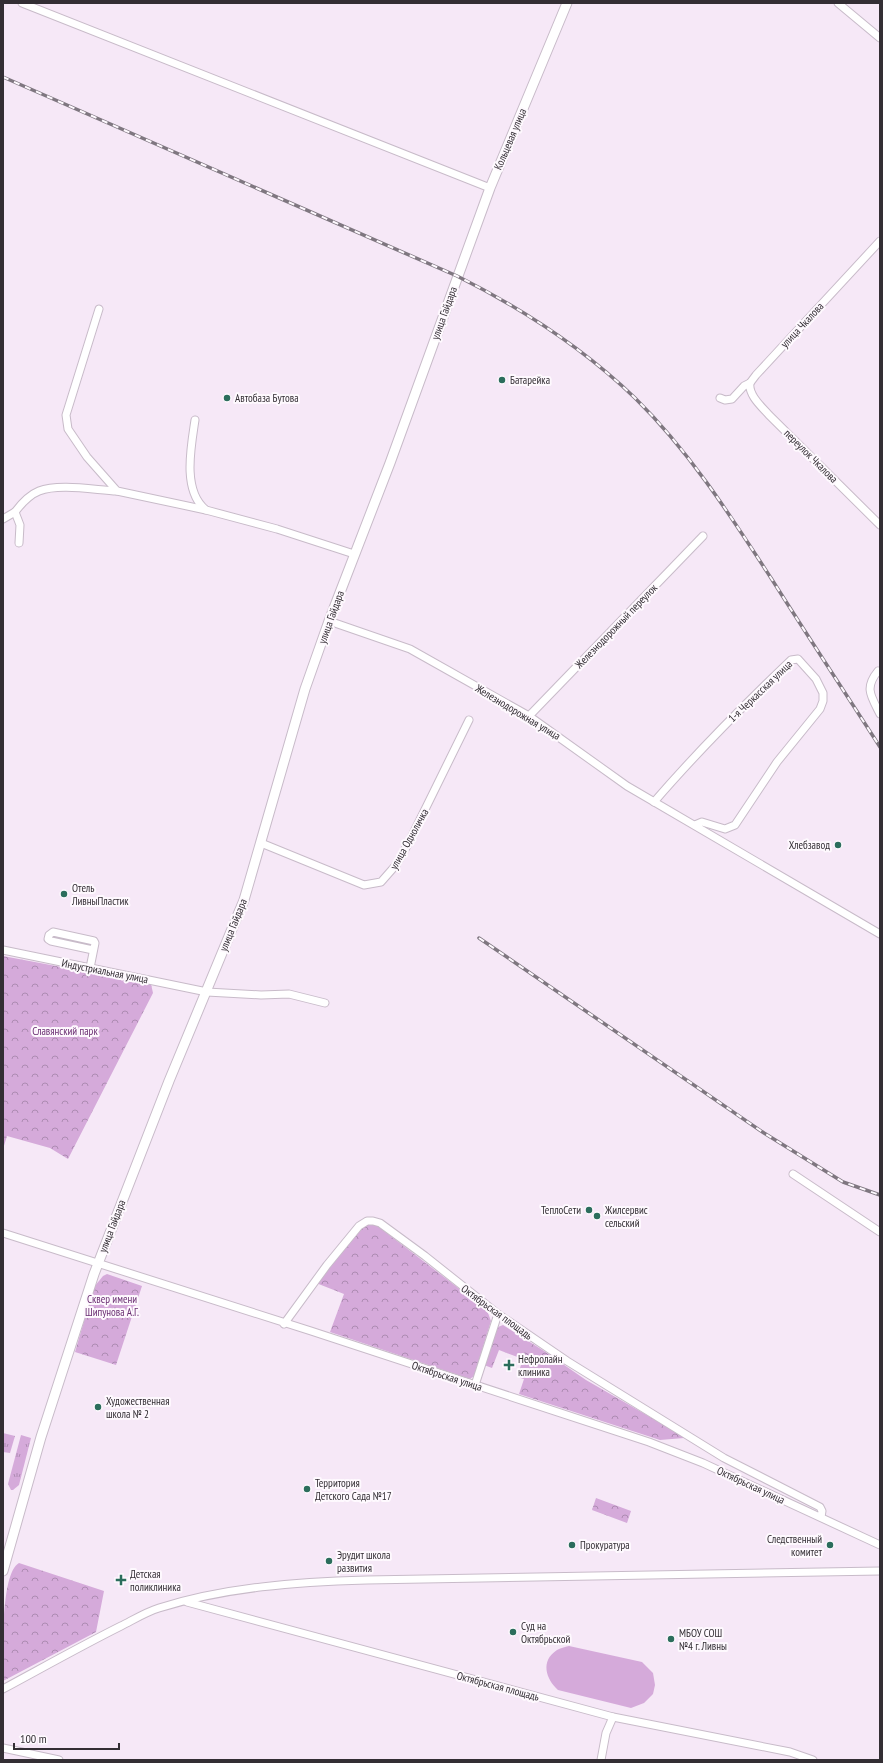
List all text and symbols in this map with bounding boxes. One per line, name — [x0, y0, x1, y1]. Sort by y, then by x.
street label: Кольцевая улица — [491, 106, 529, 172]
street label: улица Гайдара — [428, 285, 460, 341]
street label: улица Чкалова — [777, 299, 827, 351]
place label: Батарейка — [510, 373, 550, 387]
marker: Батарейка — [497, 375, 507, 385]
place label: Автобаза Бутова — [235, 391, 299, 405]
marker: Автобаза Бутова — [222, 393, 232, 403]
street label: переулок Чкалова — [781, 426, 841, 486]
street label: Железнодорожный переулок — [571, 580, 661, 672]
street label: улица Гайдара — [315, 589, 347, 645]
street label: 1-я Черкасская улица — [725, 657, 795, 725]
street label: Железнодорожная улица — [472, 681, 563, 743]
street label: улица Одноличка — [387, 806, 431, 872]
place label: Хлебзавод — [789, 838, 830, 852]
marker: Хлебзавод — [833, 840, 843, 850]
place label: Отель ЛивныПластик — [71, 881, 129, 908]
marker: Отель ЛивныПластик — [59, 889, 69, 899]
street label: улица Гайдара — [216, 897, 250, 953]
street label: Индустриальная улица — [61, 956, 149, 986]
park label: Славянский парк — [32, 1024, 98, 1038]
street label: улица Гайдара — [96, 1198, 128, 1254]
place label: ТеплоСети — [541, 1203, 581, 1217]
place label: Жилсервис сельский — [604, 1203, 648, 1230]
marker: ТеплоСети — [584, 1205, 594, 1215]
marker: Жилсервис сельский — [592, 1211, 602, 1221]
street label: Октябрьская площадь — [459, 1281, 535, 1343]
park label: Сквер имени Шипунова А.Г. — [85, 1292, 139, 1319]
place label: Нефролайн клиника — [518, 1352, 563, 1379]
street label: Октябрьская улица — [410, 1358, 484, 1394]
marker: Нефролайн клиника — [503, 1359, 515, 1371]
place label: Художественная школа № 2 — [106, 1394, 169, 1421]
marker: Художественная школа № 2 — [93, 1402, 103, 1412]
street label: Октябрьская улица — [715, 1463, 787, 1507]
place label: Территория Детского Сада №17 — [315, 1476, 392, 1503]
marker: Территория Детского Сада №17 — [302, 1484, 312, 1494]
place label: Следственный комитет — [767, 1532, 822, 1559]
place label: Прокуратура — [580, 1538, 630, 1552]
marker: Прокуратура — [567, 1540, 577, 1550]
marker: Следственный комитет — [825, 1540, 835, 1550]
place label: Эрудит школа развития — [337, 1548, 390, 1575]
marker: Эрудит школа развития — [324, 1556, 334, 1566]
place label: Детская поликлиника — [130, 1567, 181, 1594]
marker: Детская поликлиника — [115, 1574, 127, 1586]
place label: Суд на Октябрьской — [521, 1619, 571, 1646]
place label: МБОУ СОШ №4 г. Ливны — [679, 1626, 727, 1653]
marker: Суд на Октябрьской — [508, 1627, 518, 1637]
marker: МБОУ СОШ №4 г. Ливны — [666, 1634, 676, 1644]
street label: Октябрьская площадь — [455, 1668, 541, 1704]
scale bar — [14, 1725, 119, 1751]
text: 100 m — [20, 1731, 47, 1746]

